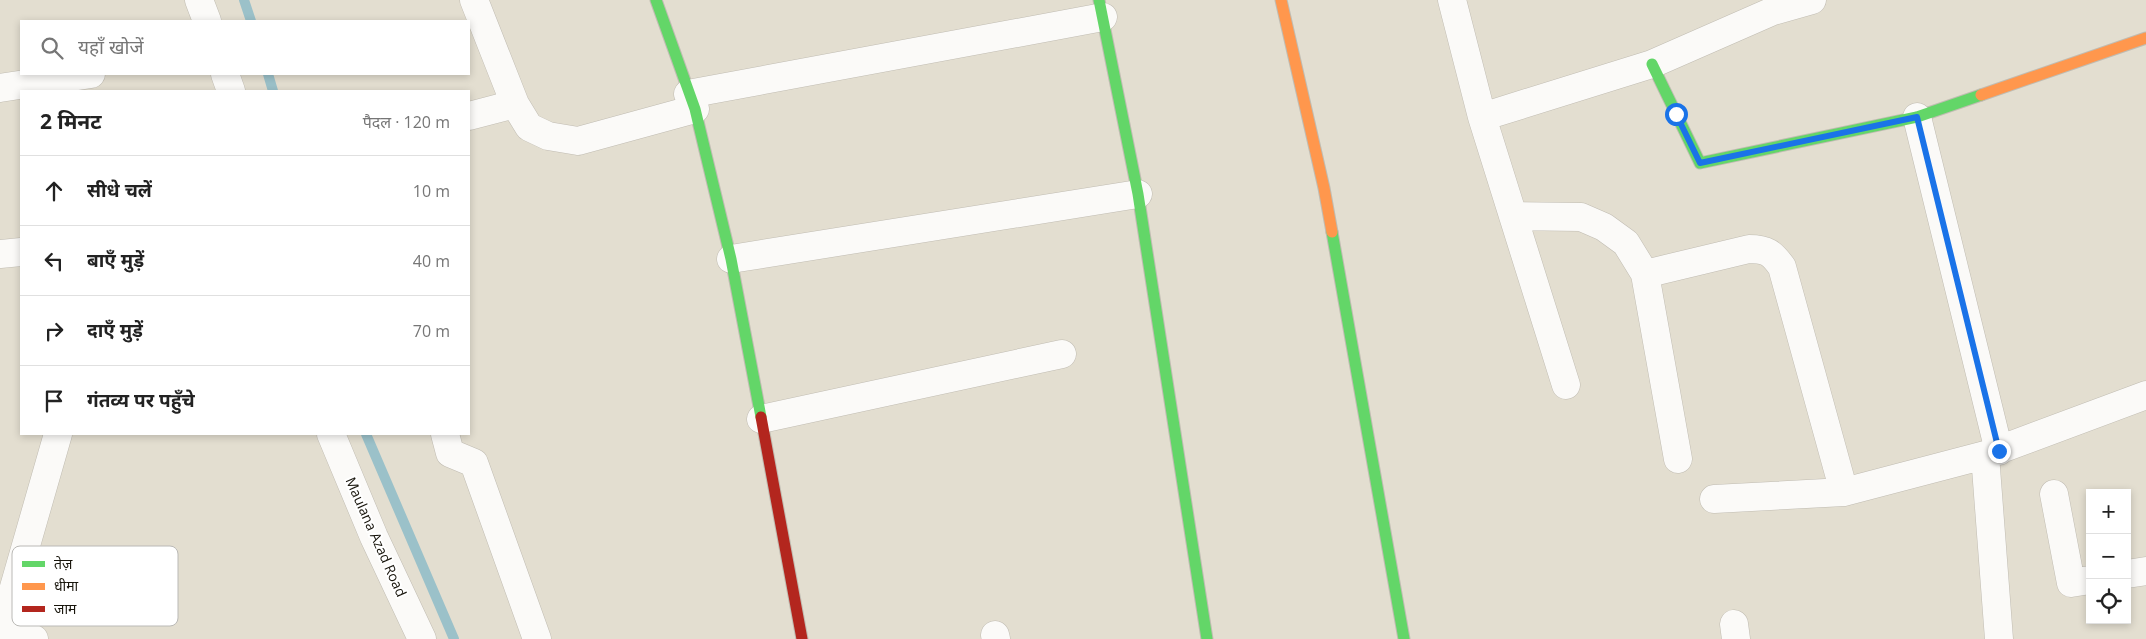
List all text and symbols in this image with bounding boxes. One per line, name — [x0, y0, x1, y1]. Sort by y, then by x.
search box — [20, 20, 470, 75]
icon: search — [38, 34, 66, 62]
text: यहाँ खोजें — [78, 34, 144, 60]
route start — [1665, 103, 1688, 126]
text: 2 मिनट — [40, 107, 102, 135]
text: पैदल · 120 m — [363, 111, 450, 133]
icon: ahead — [40, 177, 68, 205]
text: सीधे चलें — [87, 177, 152, 203]
text: 10 m — [413, 180, 450, 202]
icon: left — [40, 247, 68, 275]
text: बाएँ मुड़ें — [87, 247, 144, 273]
text: 40 m — [413, 250, 450, 272]
icon: right — [40, 317, 68, 345]
text: दाएँ मुड़ें — [87, 317, 143, 343]
text: 70 m — [413, 320, 450, 342]
icon: arrive — [40, 387, 68, 415]
text: गंतव्य पर पहुँचे — [87, 387, 195, 413]
route end — [1988, 440, 2011, 463]
street label: Maulana Azad Road — [342, 474, 411, 600]
map controls — [2086, 489, 2131, 624]
button: + — [2086, 489, 2131, 534]
button: − — [2086, 534, 2131, 579]
legend — [12, 546, 178, 626]
text: तेज़ — [54, 554, 73, 573]
text: धीमा — [54, 576, 79, 595]
button: locate — [2086, 579, 2131, 624]
text: जाम — [54, 599, 77, 618]

